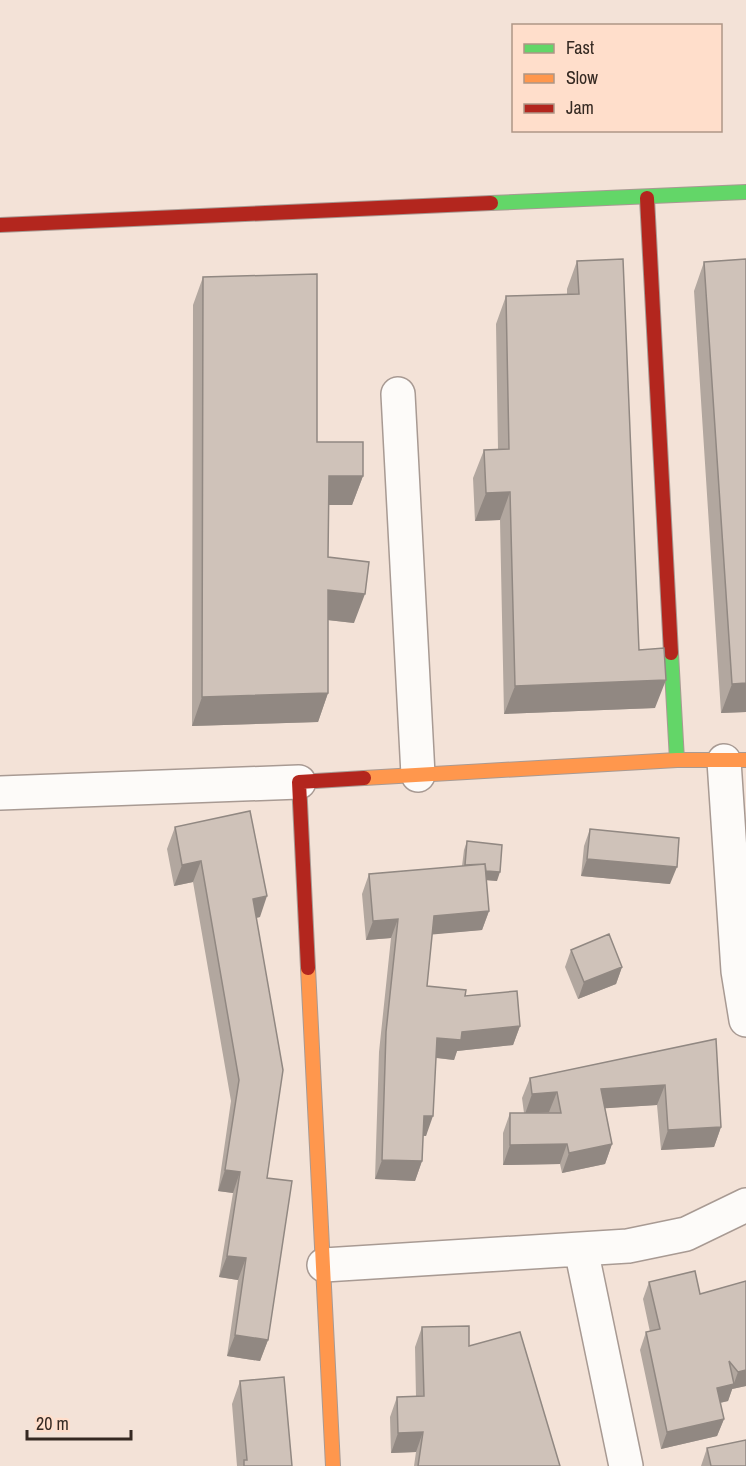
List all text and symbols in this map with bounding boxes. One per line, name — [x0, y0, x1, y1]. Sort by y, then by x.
legend — [512, 24, 722, 132]
text: Fast — [566, 35, 594, 60]
text: Slow — [566, 65, 598, 90]
text: Jam — [566, 95, 594, 120]
scale bar — [27, 1403, 130, 1441]
text: 20 m — [36, 1411, 69, 1436]

